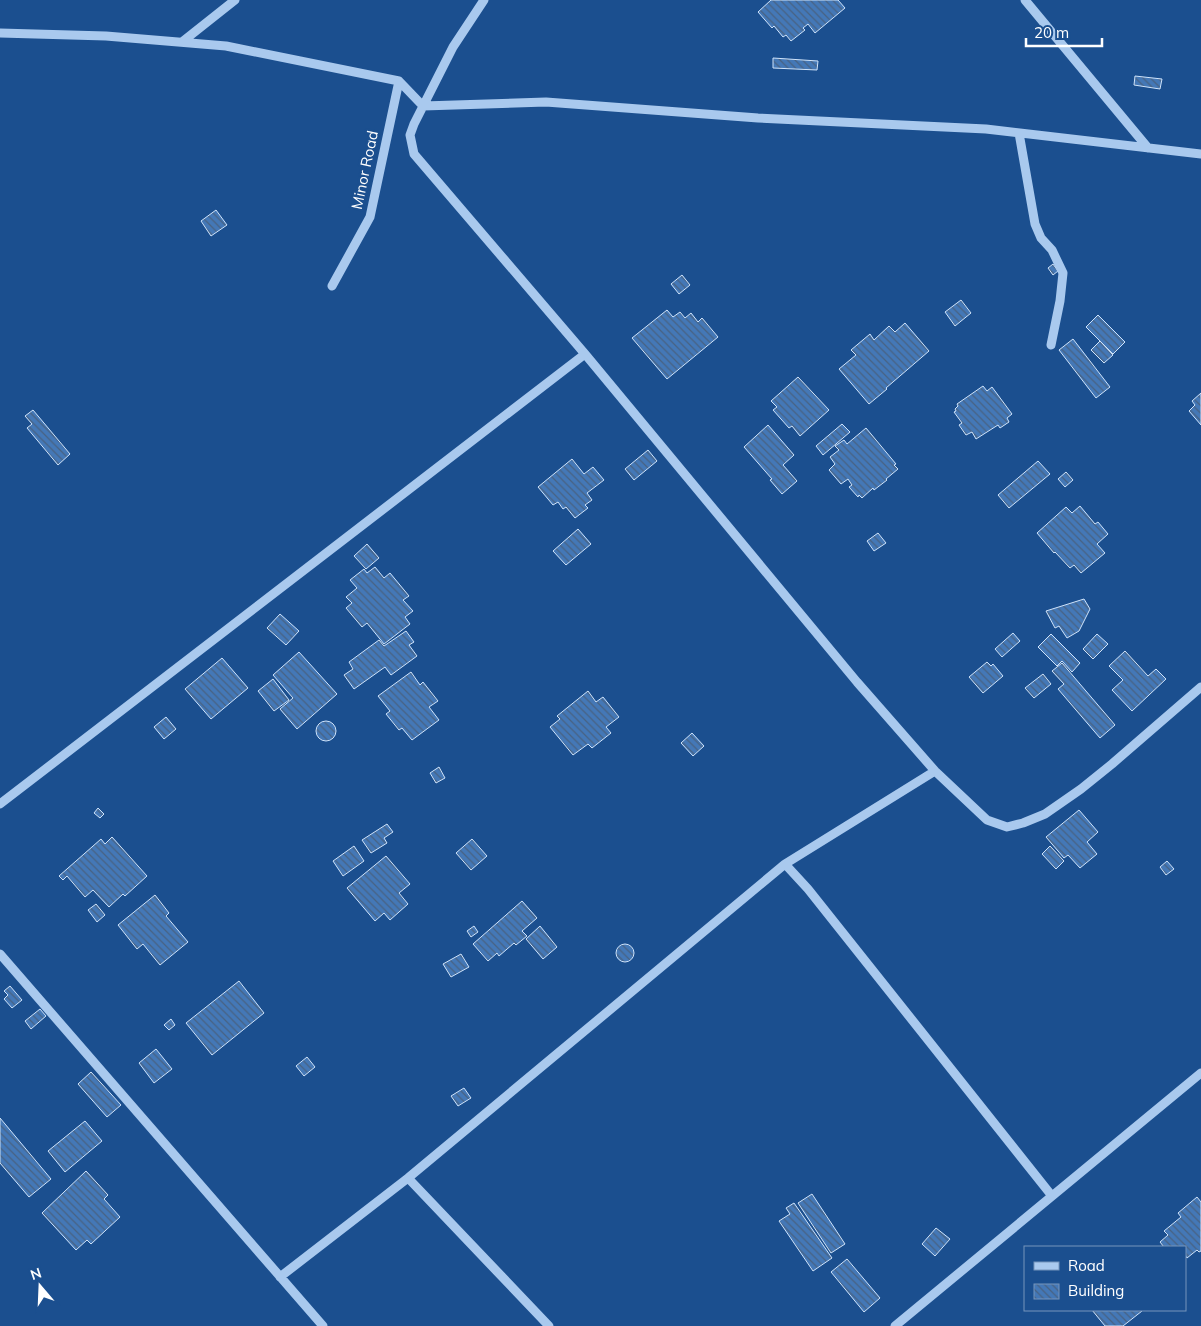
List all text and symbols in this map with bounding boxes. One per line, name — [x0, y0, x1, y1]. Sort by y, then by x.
scale bar — [1026, 15, 1102, 47]
text: 20 m — [1034, 23, 1069, 42]
street label: Minor Road — [347, 129, 382, 211]
legend — [1024, 1246, 1186, 1311]
text: Road — [1068, 1256, 1105, 1275]
north arrow — [15, 1261, 65, 1311]
text: N — [28, 1263, 44, 1284]
text: Building — [1068, 1281, 1124, 1300]

